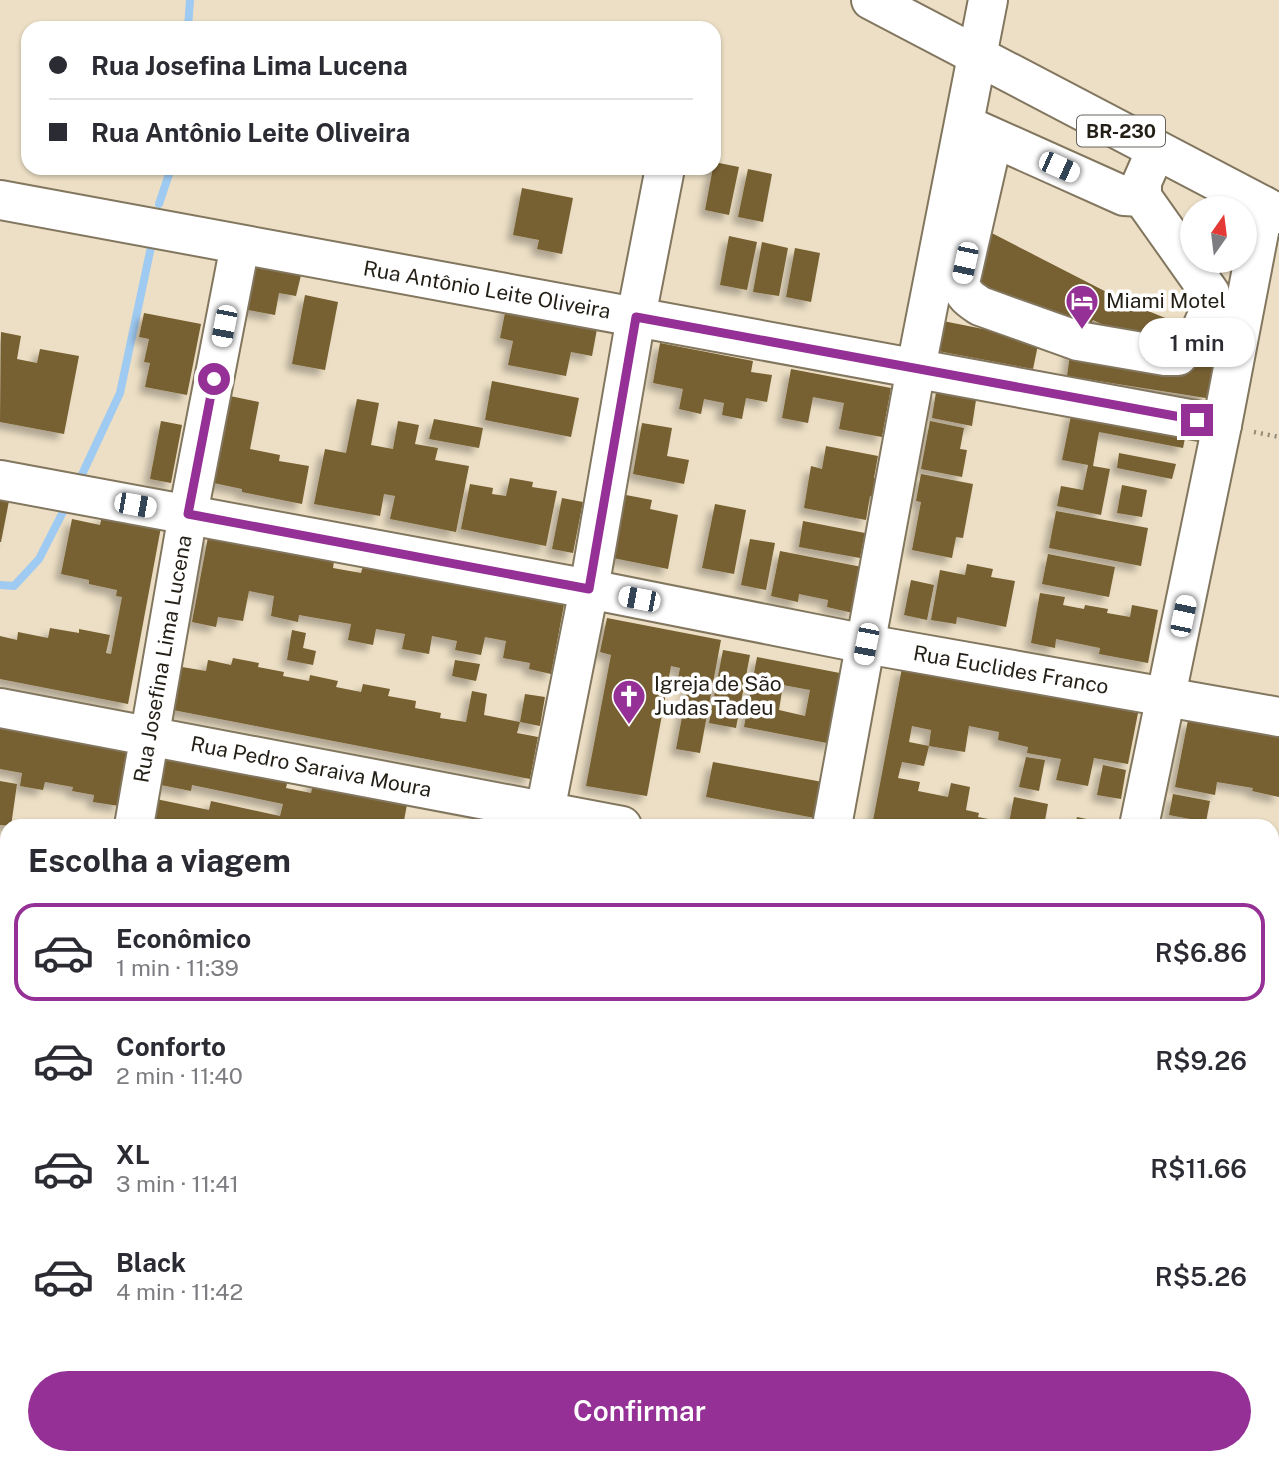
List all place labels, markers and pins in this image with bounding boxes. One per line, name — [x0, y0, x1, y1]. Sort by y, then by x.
hotel icon: Miami Motel — [1063, 282, 1101, 331]
place label: Miami Motel — [1106, 288, 1226, 313]
place label: Igreja de São Judas Tadeu — [654, 671, 782, 720]
church icon: Igreja de São Judas Tadeu — [610, 677, 648, 726]

